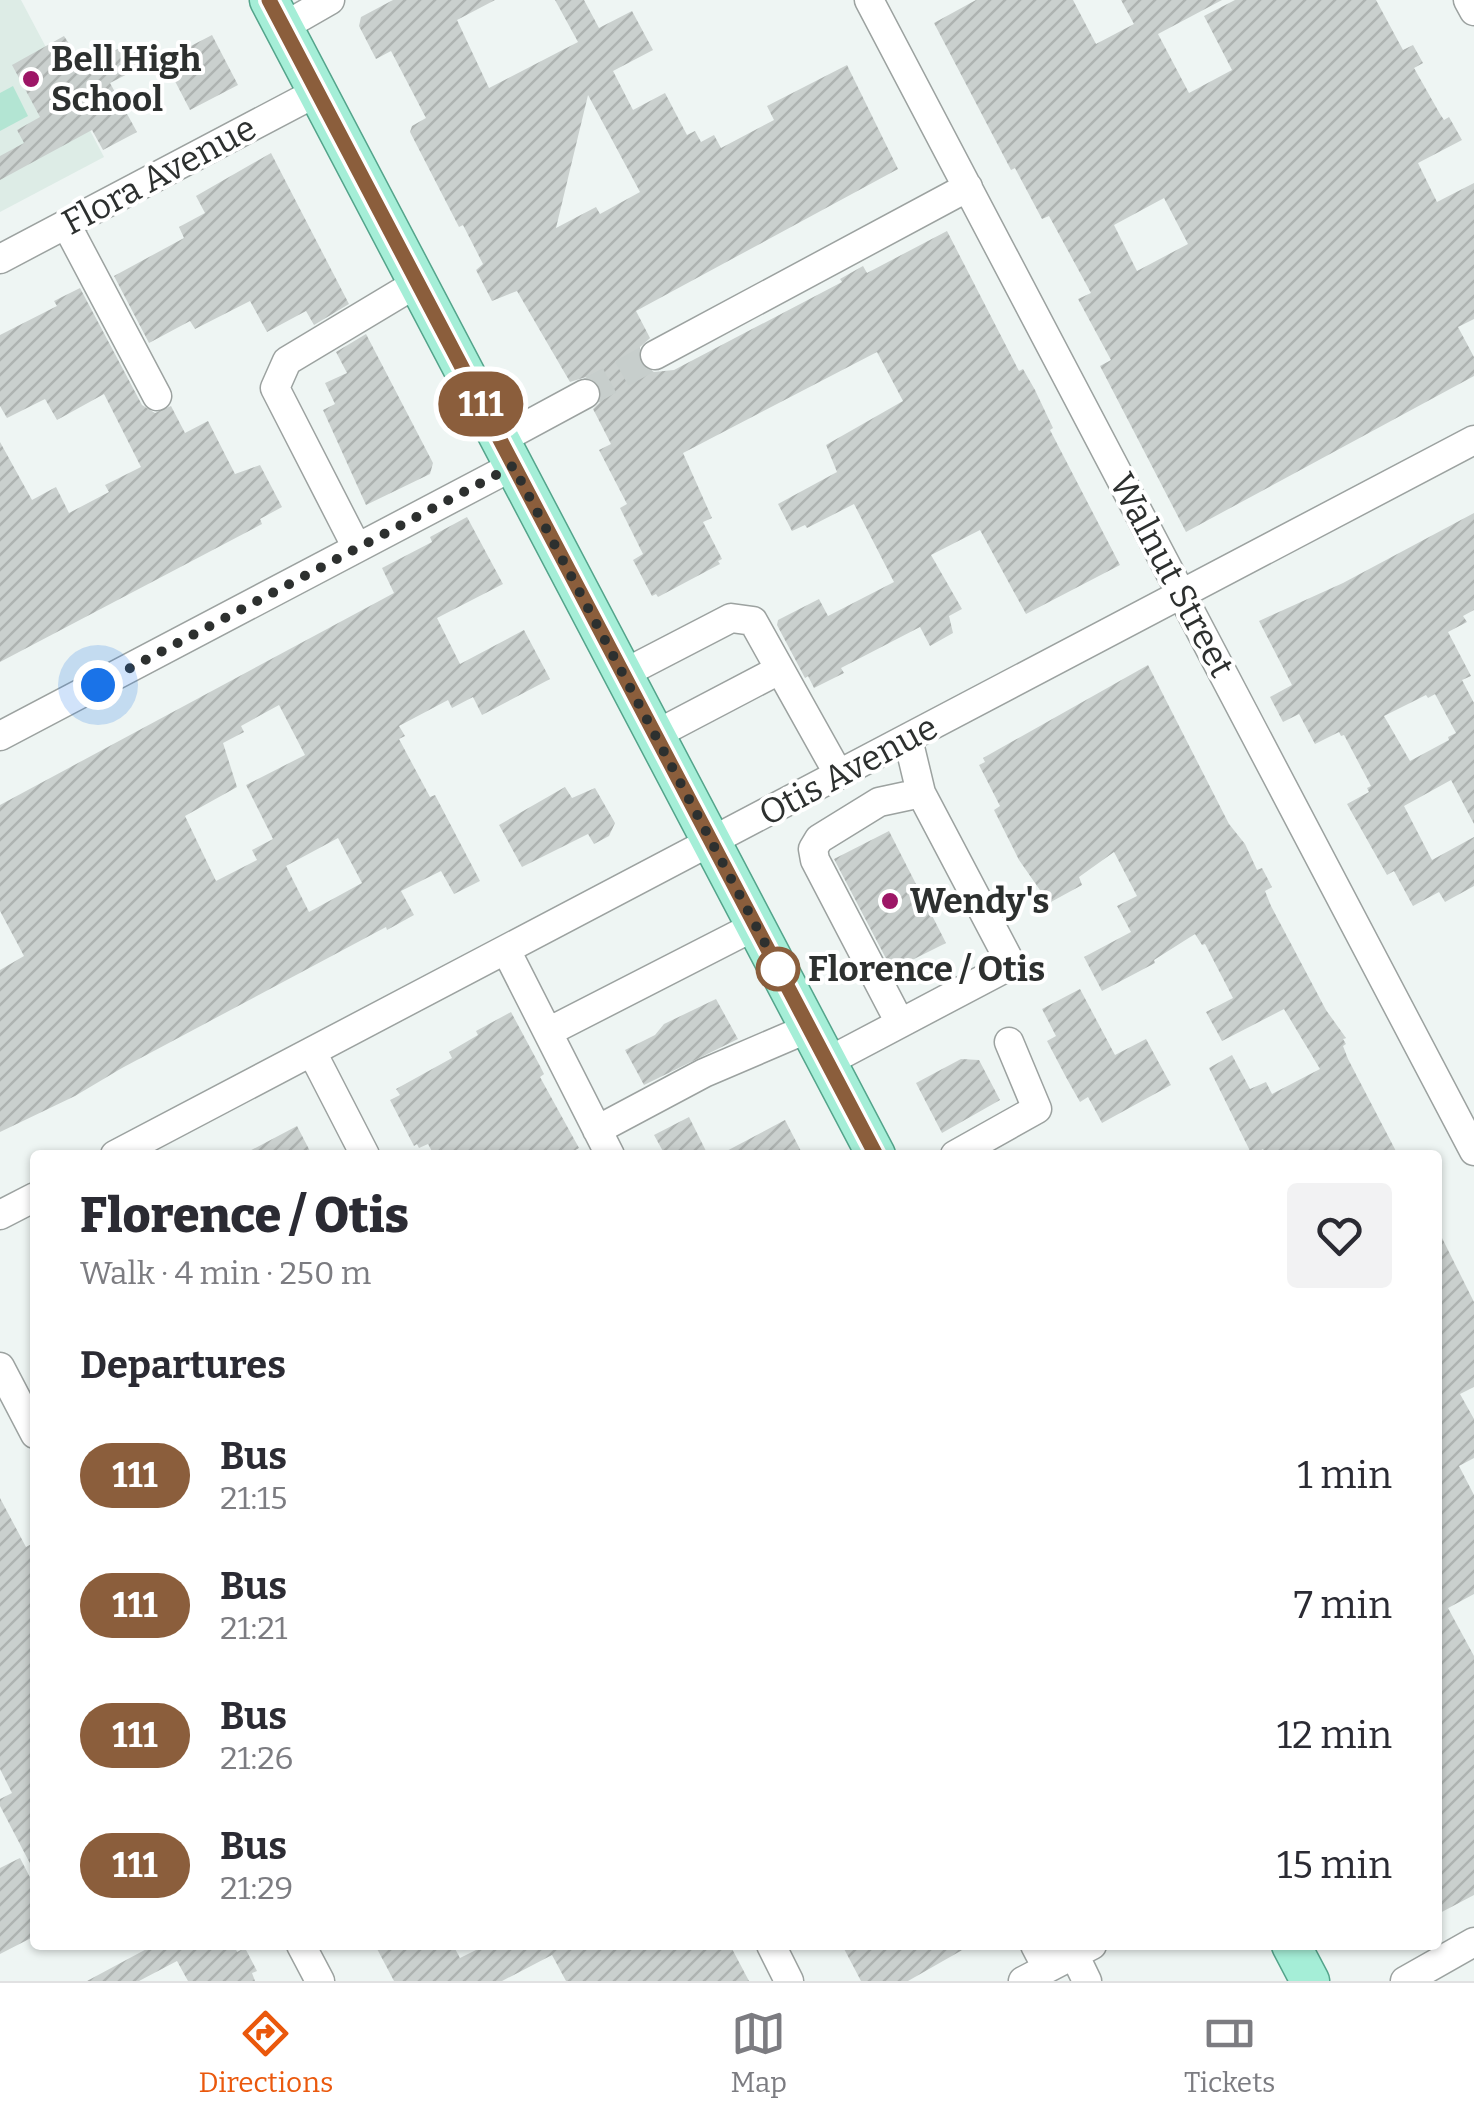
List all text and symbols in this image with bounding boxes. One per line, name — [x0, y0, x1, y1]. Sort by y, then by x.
place label: Bell High School — [51, 38, 201, 120]
marker: Bell High School — [20, 68, 42, 90]
street label: Flora Avenue — [55, 106, 263, 244]
line badge: 111 — [424, 372, 538, 436]
text: 111 — [458, 383, 504, 425]
street label: Walnut Street — [1101, 466, 1243, 684]
your location — [73, 660, 123, 710]
street label: Otis Avenue — [752, 706, 944, 834]
place label: Wendy's — [910, 880, 1049, 922]
marker: Wendy's — [879, 890, 901, 912]
marker: Florence / Otis — [757, 948, 799, 990]
place label: Florence / Otis — [808, 948, 1045, 990]
button: heart — [1287, 1183, 1392, 1288]
text: Florence / Otis — [80, 1187, 409, 1245]
text: Walk · 4 min · 250 m — [80, 1254, 371, 1292]
text: Departures — [80, 1342, 286, 1388]
text: Bus — [220, 1433, 287, 1479]
text: 1 min — [1297, 1452, 1392, 1498]
text: 111 — [112, 1454, 158, 1496]
text: 21:15 — [220, 1479, 287, 1517]
text: Bus — [220, 1563, 287, 1609]
text: 7 min — [1294, 1582, 1392, 1628]
text: 111 — [112, 1584, 158, 1626]
text: 21:21 — [220, 1609, 288, 1647]
text: Bus — [220, 1693, 287, 1739]
text: 12 min — [1277, 1712, 1392, 1758]
text: 111 — [112, 1714, 158, 1756]
text: 21:26 — [220, 1739, 293, 1777]
text: Bus — [220, 1823, 287, 1869]
text: 15 min — [1277, 1842, 1392, 1888]
text: 111 — [112, 1844, 158, 1886]
text: 21:29 — [220, 1869, 293, 1907]
tab: Directions — [199, 2006, 333, 2099]
tab: Map — [730, 2006, 787, 2099]
tab: Tickets — [1184, 2006, 1275, 2099]

